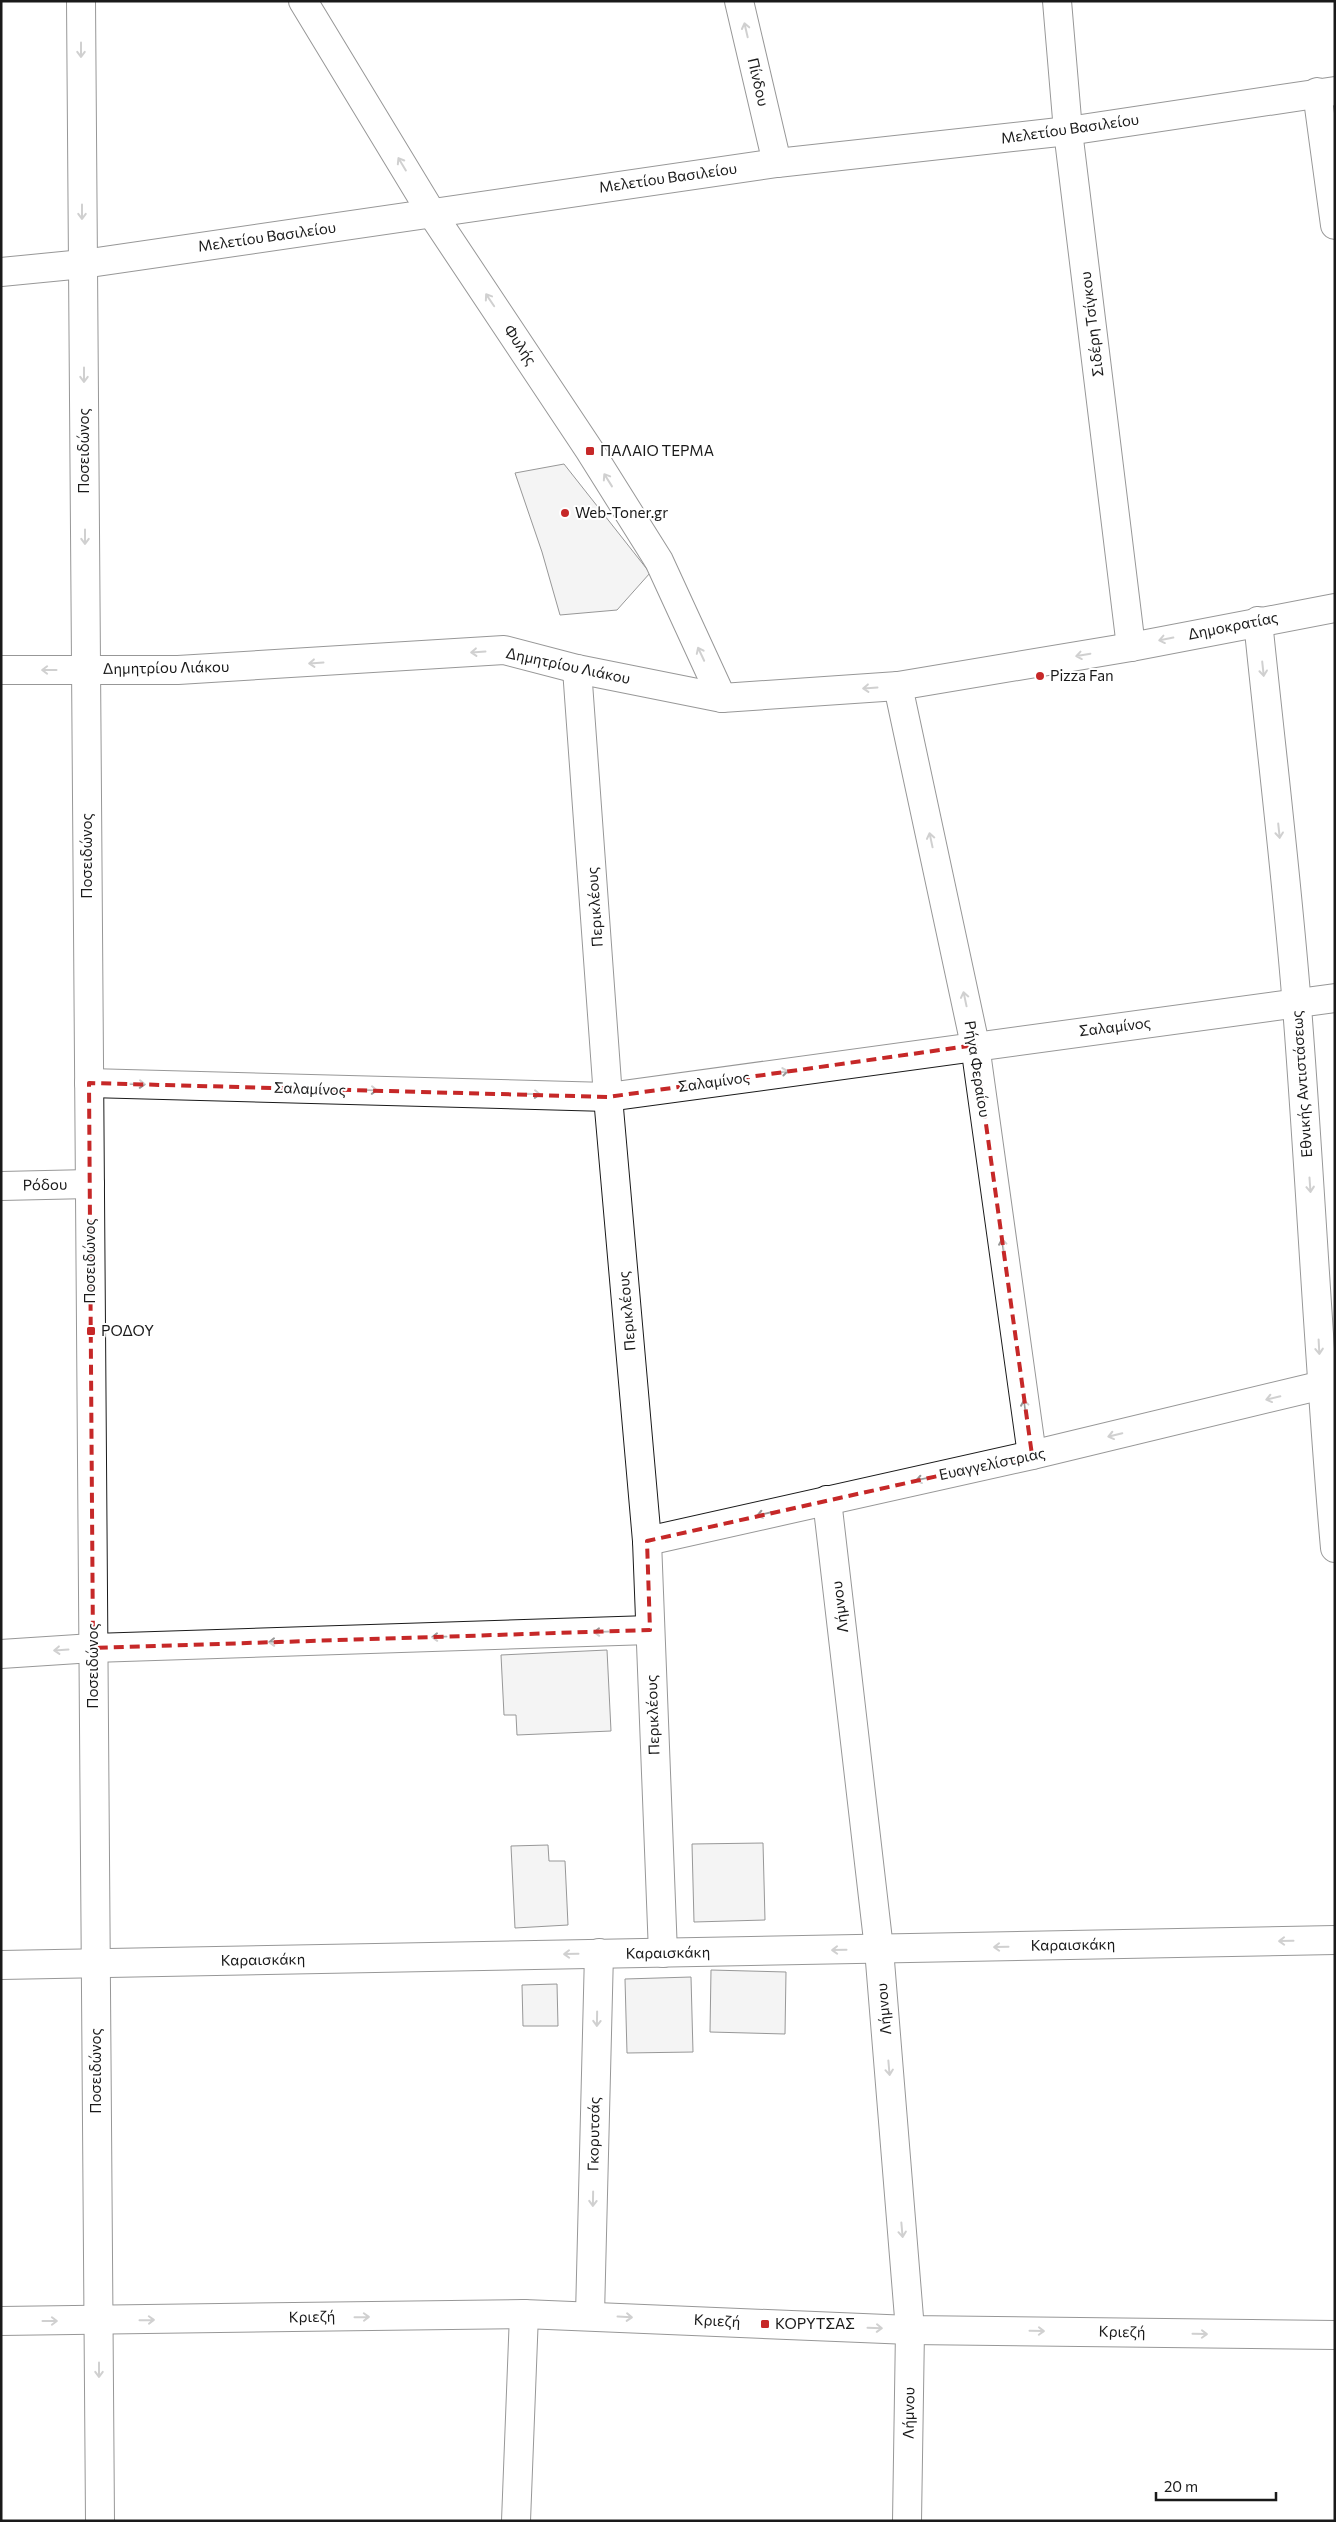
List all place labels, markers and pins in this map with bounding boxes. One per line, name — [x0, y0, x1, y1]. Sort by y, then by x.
place label: ΠΑΛΑΙΟ ΤΕΡΜΑ — [600, 441, 714, 459]
marker: ΠΑΛΑΙΟ ΤΕΡΜΑ — [584, 445, 596, 457]
place label: Web-Toner.gr — [575, 503, 668, 521]
marker: Web-Toner.gr — [559, 507, 571, 519]
place label: Pizza Fan — [1050, 666, 1114, 684]
marker: Pizza Fan — [1034, 670, 1046, 682]
place label: ΡΟΔΟΥ — [101, 1321, 154, 1339]
marker: ΡΟΔΟΥ — [85, 1325, 97, 1337]
place label: ΚΟΡΥΤΣΑΣ — [775, 2314, 855, 2332]
marker: ΚΟΡΥΤΣΑΣ — [759, 2318, 771, 2330]

